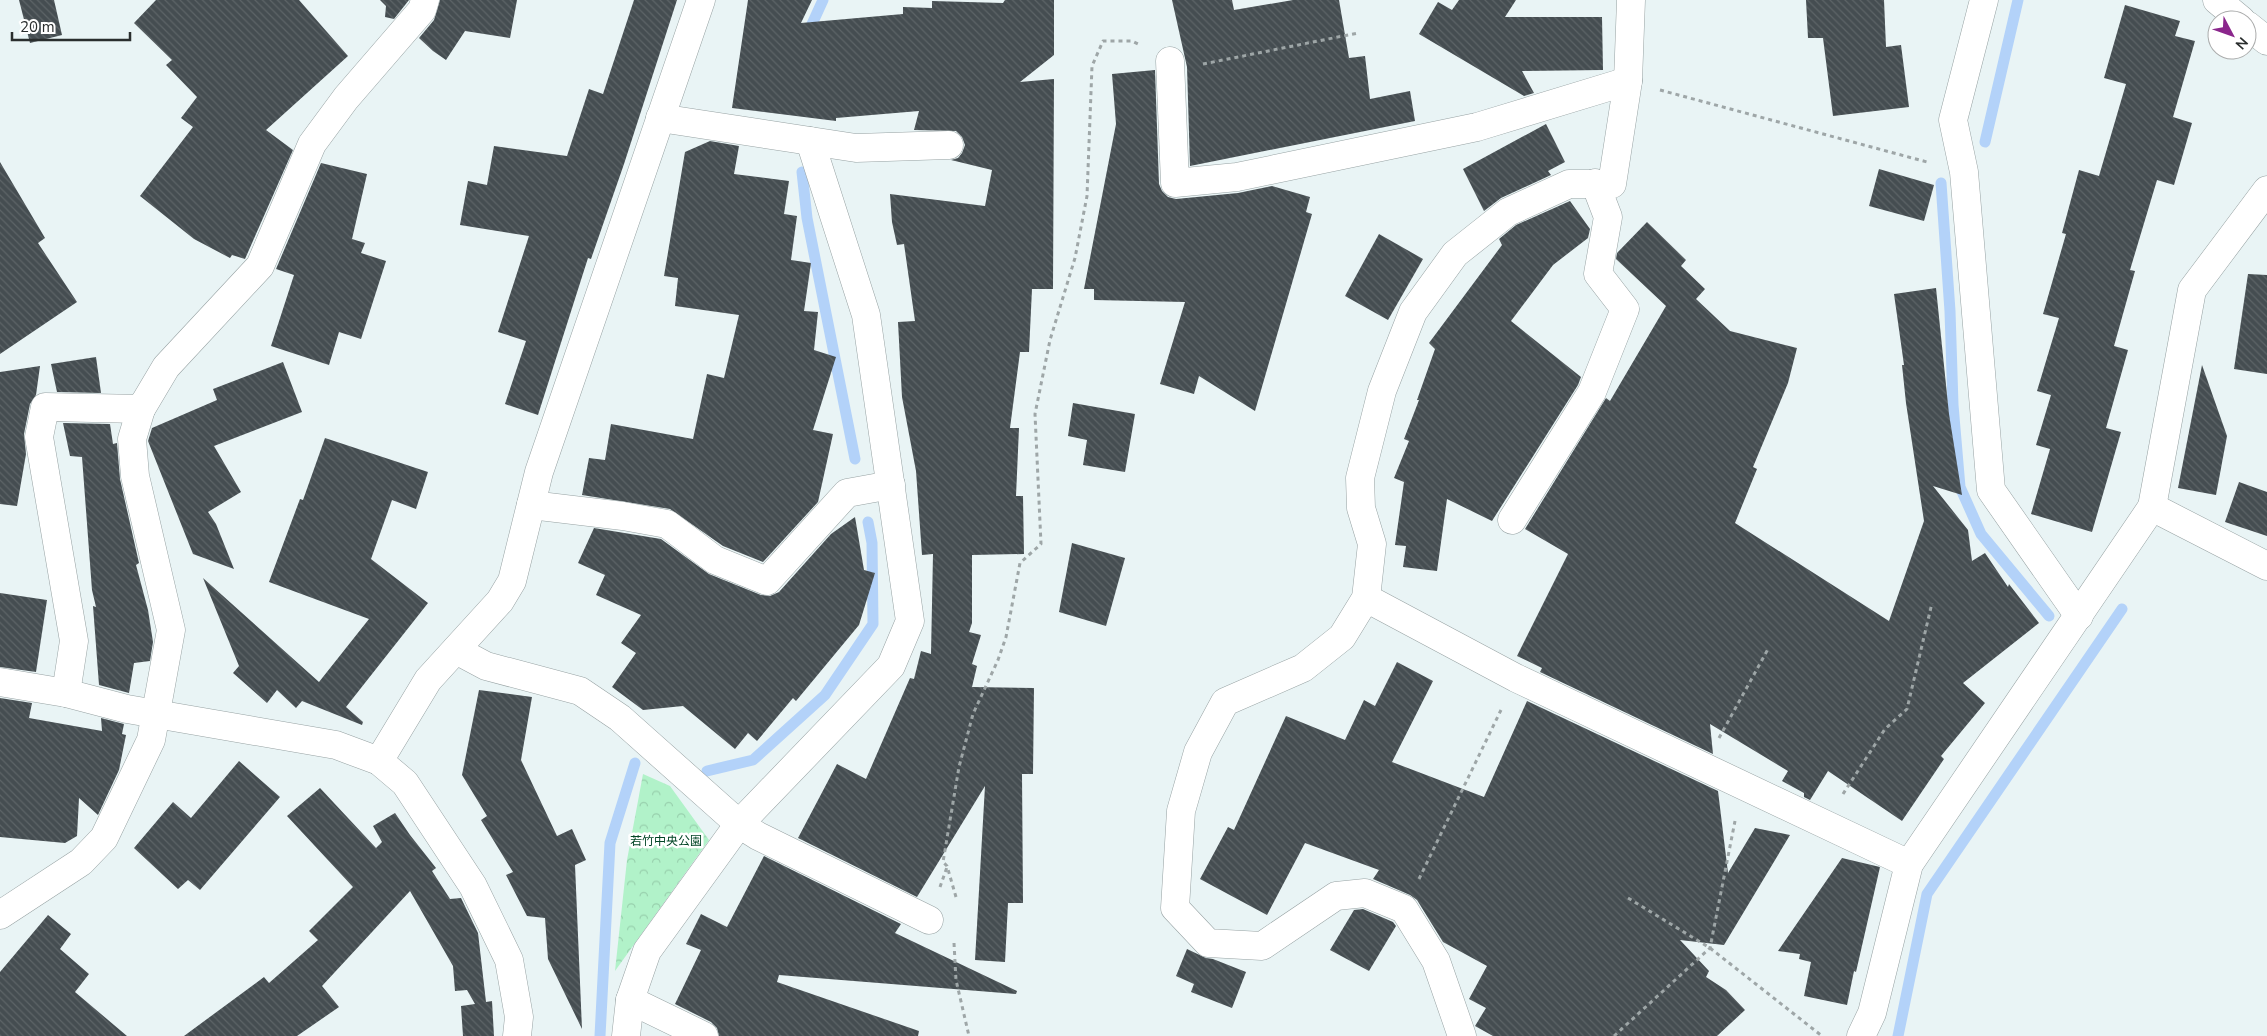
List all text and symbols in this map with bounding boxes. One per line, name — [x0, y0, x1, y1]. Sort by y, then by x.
scale bar — [12, 10, 130, 42]
north arrow — [2207, 10, 2257, 60]
text: 20 m — [20, 17, 55, 37]
text: N — [2231, 33, 2252, 53]
park label: 若竹中央公園 — [630, 833, 702, 849]

